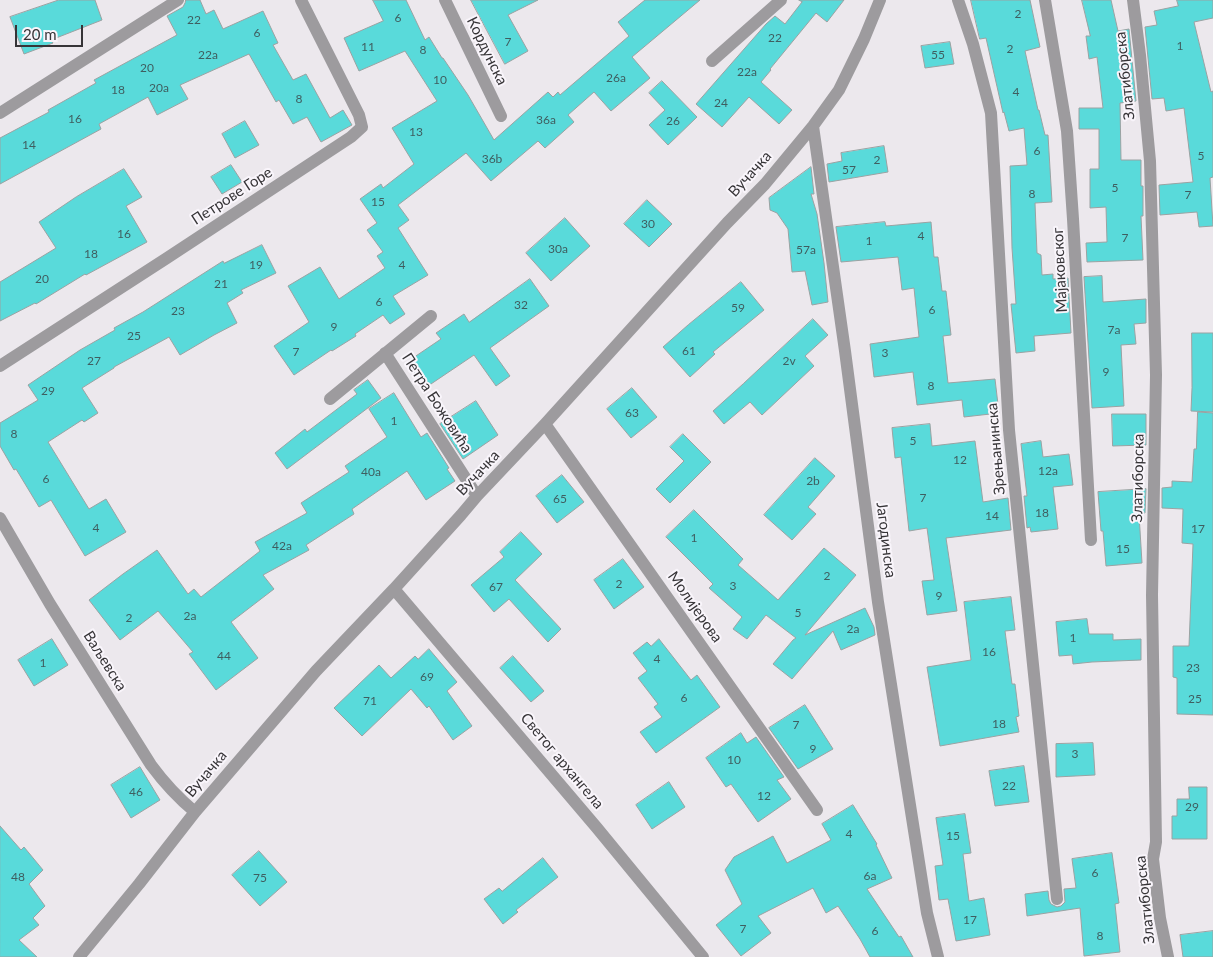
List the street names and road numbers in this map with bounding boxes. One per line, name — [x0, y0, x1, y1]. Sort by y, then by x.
street label: Кордунска — [463, 14, 511, 88]
street label: Златиборска — [1111, 31, 1139, 121]
street label: Вучачка — [725, 147, 775, 201]
street label: Петрове Горе — [188, 163, 276, 229]
street label: Мајаковског — [1049, 227, 1071, 313]
street label: Петра Божовића — [398, 350, 476, 456]
street label: Зрењанинска — [983, 402, 1009, 496]
street label: Златиборска — [1128, 434, 1148, 522]
street label: Вучачка — [453, 447, 503, 499]
street label: Јагодинска — [872, 501, 900, 579]
street label: Молијерова — [664, 568, 726, 646]
street label: Ваљевска — [80, 628, 130, 694]
street label: Светог архангела — [517, 709, 607, 813]
street label: Вучачка — [181, 747, 231, 801]
street label: Златиборска — [1131, 855, 1159, 945]

